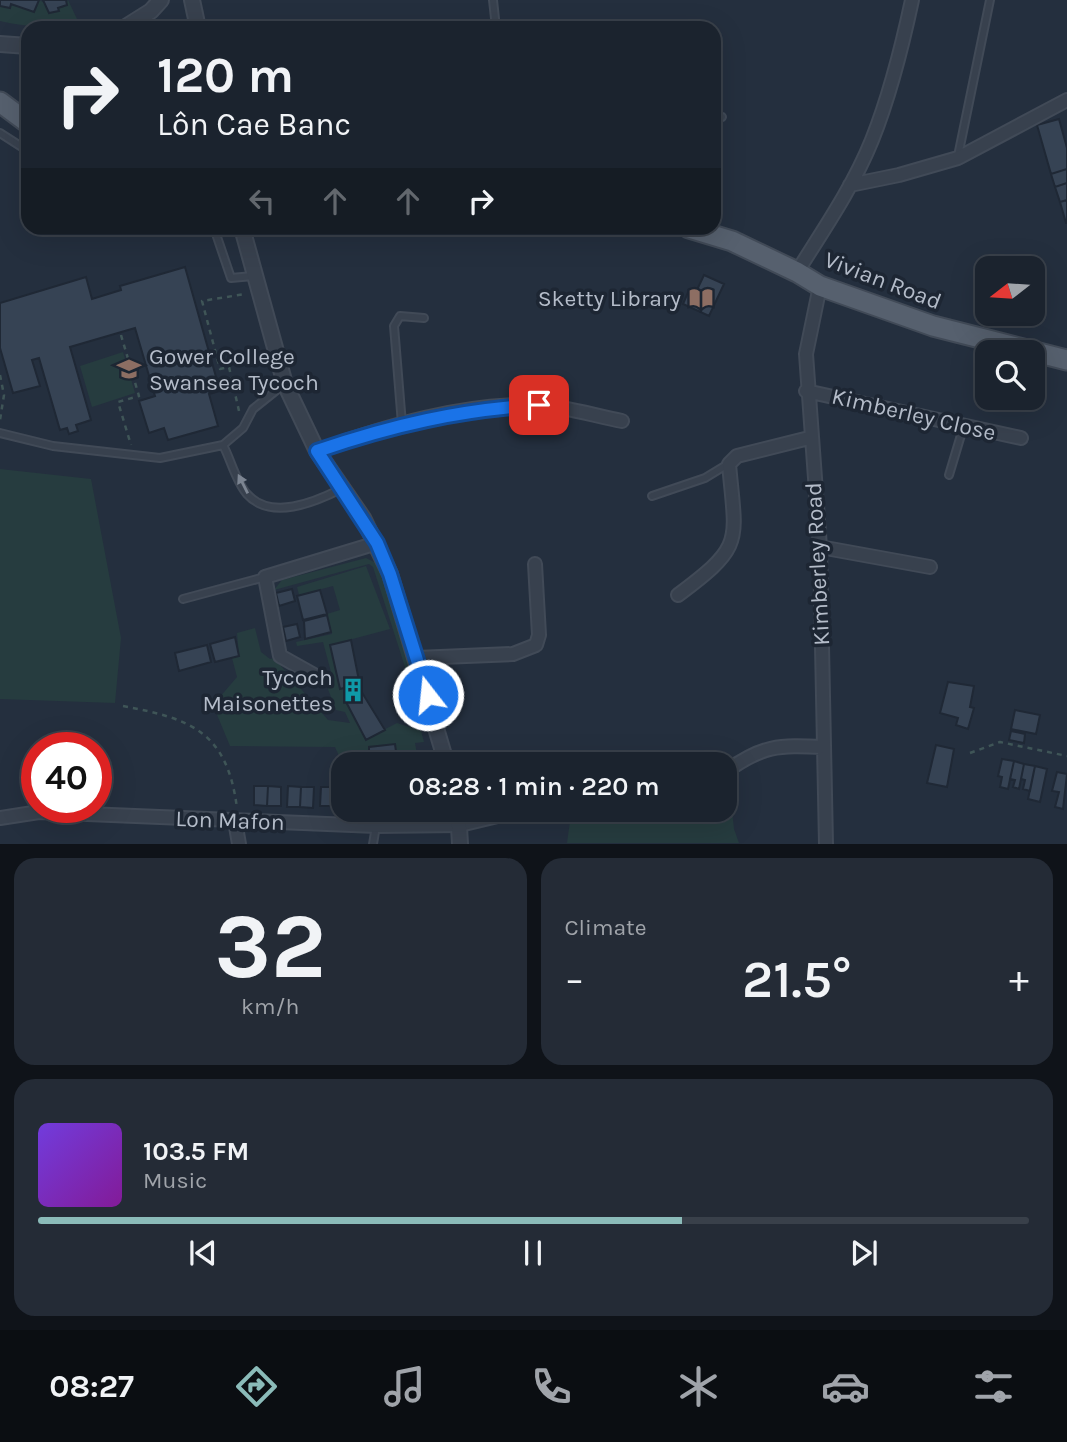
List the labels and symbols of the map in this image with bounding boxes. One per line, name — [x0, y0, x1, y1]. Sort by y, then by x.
street label: Vivian Road — [820, 246, 945, 315]
north arrow — [975, 256, 1045, 326]
library icon: Sketty Library — [687, 284, 715, 312]
place label: Sketty Library — [538, 285, 681, 312]
place label: Gower College Swansea Tycoch — [149, 343, 319, 396]
school or university icon: Gower College Swansea Tycoch — [115, 355, 143, 383]
pin — [509, 375, 569, 435]
street label: Kimberley Close — [829, 382, 999, 446]
one-way arrow — [237, 474, 248, 494]
street label: Kimberley Road — [800, 482, 835, 646]
position arrow — [391, 658, 465, 732]
place label: Tycoch Maisonettes — [202, 664, 333, 717]
building icon: Tycoch Maisonettes — [339, 676, 367, 704]
speed limit sign: 40 — [21, 732, 112, 823]
street label: Lon Mafon — [175, 805, 285, 836]

